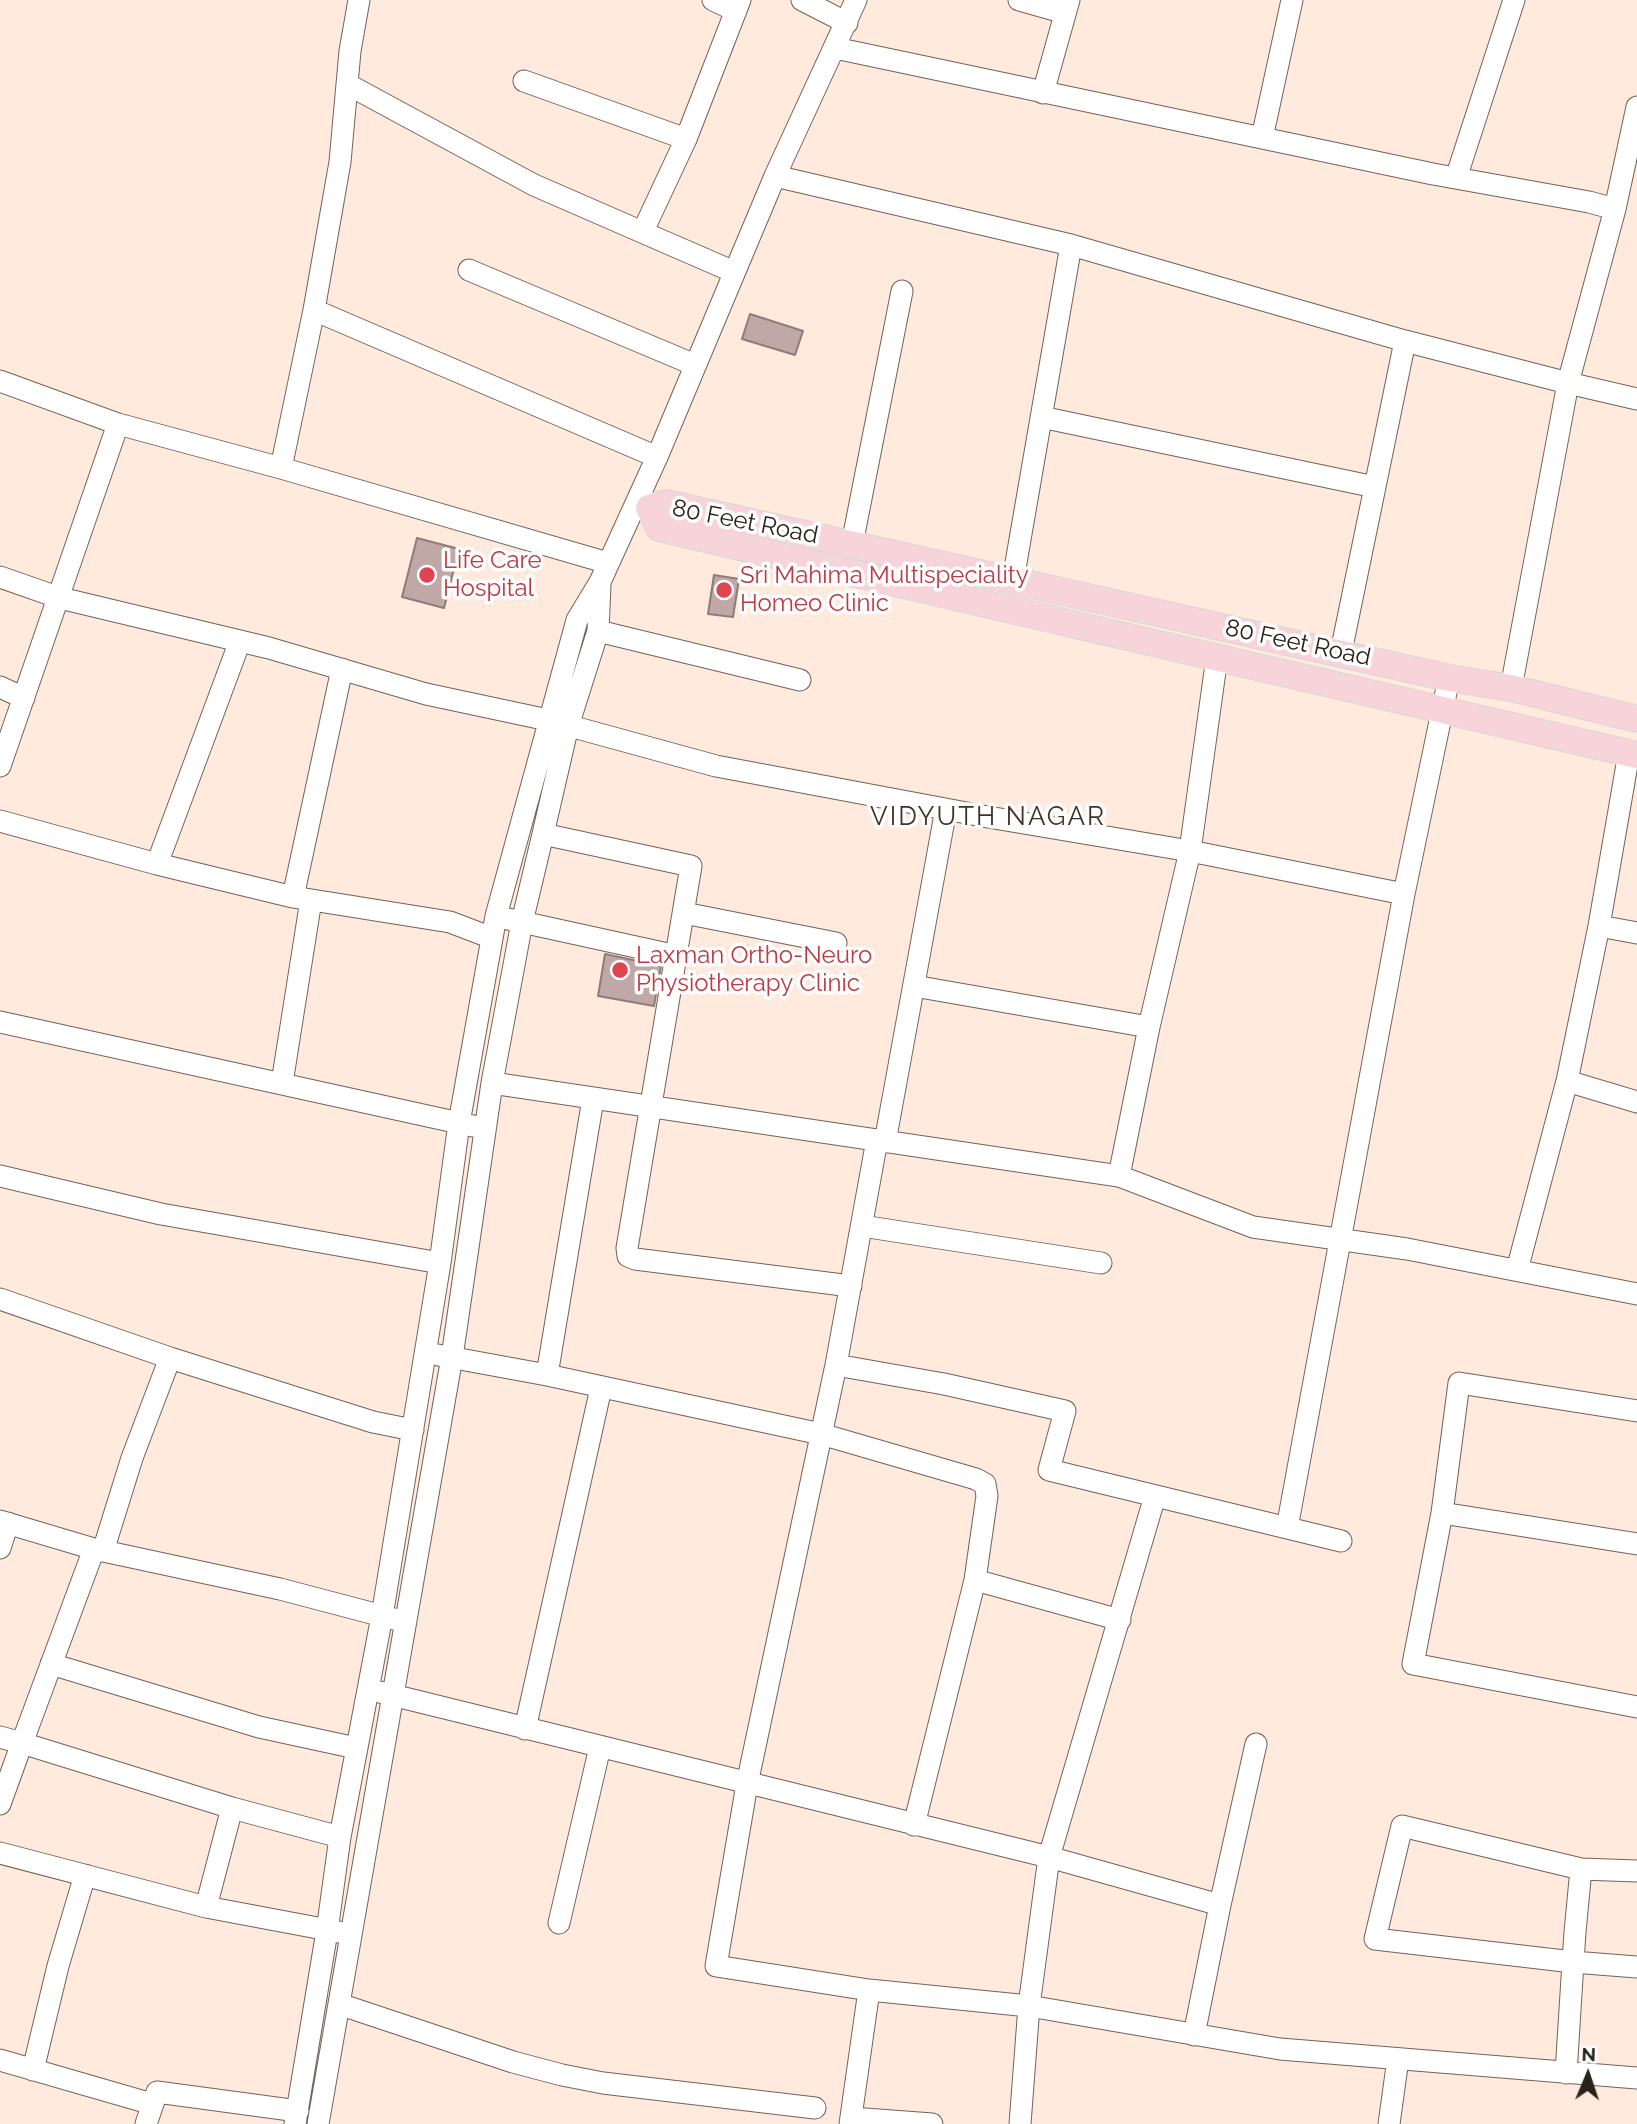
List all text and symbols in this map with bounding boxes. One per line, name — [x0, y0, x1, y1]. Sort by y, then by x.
street label: 80 Feet Road — [670, 494, 820, 550]
place label: Life Care Hospital — [443, 547, 542, 603]
place label: Sri Mahima Multispeciality Homeo Clinic — [740, 562, 1029, 618]
marker: Life Care Hospital — [417, 565, 437, 585]
marker: Sri Mahima Multispeciality Homeo Clinic — [714, 580, 734, 600]
street label: 80 Feet Road — [1223, 614, 1373, 672]
district label: VIDYUTH NAGAR — [872, 801, 1104, 833]
place label: Laxman Ortho-Neuro Physiotherapy Clinic — [636, 942, 872, 998]
marker: Laxman Ortho-Neuro Physiotherapy Clinic — [610, 960, 630, 980]
north arrow — [1553, 2040, 1623, 2110]
text: N — [1581, 2043, 1596, 2065]

